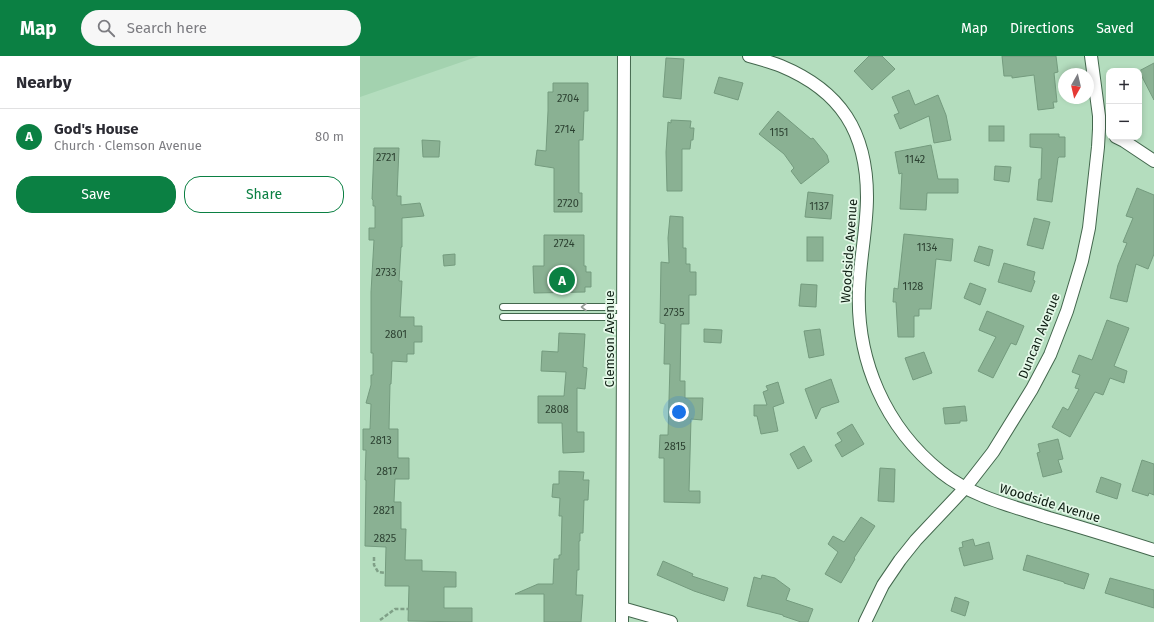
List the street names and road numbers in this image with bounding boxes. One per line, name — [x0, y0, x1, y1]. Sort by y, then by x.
street label: Woodside Avenue — [838, 198, 860, 304]
street label: Clemson Avenue — [602, 291, 617, 388]
street label: Duncan Avenue — [1015, 291, 1063, 381]
street label: Woodside Avenue — [998, 481, 1102, 525]

